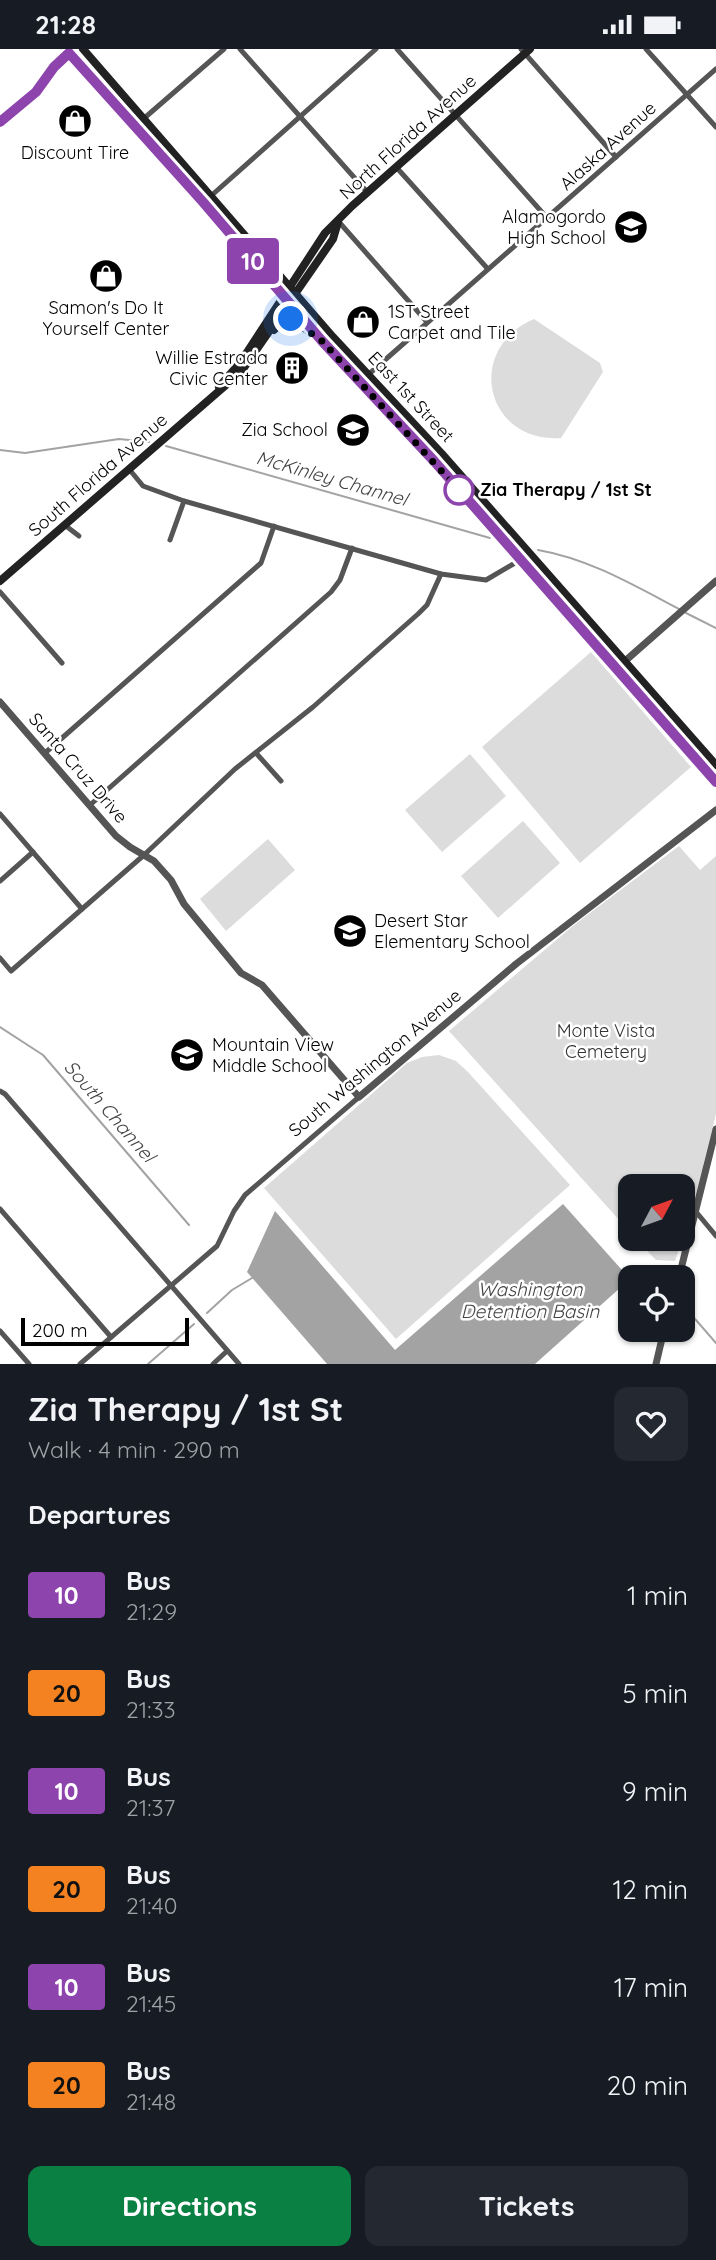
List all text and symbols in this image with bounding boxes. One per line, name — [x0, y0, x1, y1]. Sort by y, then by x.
text: 21:28 — [35, 8, 96, 41]
street label: North Florida Avenue — [334, 69, 481, 204]
street label: Alaska Avenue — [555, 96, 661, 195]
shop icon: Discount Tire — [56, 102, 94, 140]
place label: Discount Tire — [21, 141, 129, 164]
place label: Alamogordo High School — [502, 205, 606, 249]
school or university icon: Alamogordo High School — [612, 208, 650, 246]
line badge: 10 — [222, 238, 284, 284]
text: 10 — [241, 246, 265, 276]
shop icon: Samon's Do It Yourself Center — [87, 257, 125, 295]
place label: Samon's Do It Yourself Center — [43, 296, 170, 340]
place label: 1ST Street Carpet and Tile — [388, 300, 516, 344]
your location — [273, 301, 308, 336]
shop icon: 1ST Street Carpet and Tile — [344, 303, 382, 341]
place label: Willie Estrada Civic Center — [155, 346, 268, 390]
street label: East 1st Street — [363, 346, 459, 447]
building icon: Willie Estrada Civic Center — [273, 349, 311, 387]
street label: South Florida Avenue — [24, 408, 172, 541]
school or university icon: Zia School — [334, 411, 372, 449]
place label: Zia School — [241, 418, 328, 441]
water label: McKinley Channel — [254, 445, 413, 512]
marker: Zia Therapy / 1st St — [444, 475, 474, 505]
place label: Zia Therapy / 1st St — [480, 478, 652, 501]
street label: Santa Cruz Drive — [24, 708, 133, 828]
place label: Desert Star Elementary School — [374, 909, 530, 953]
school or university icon: Desert Star Elementary School — [331, 912, 369, 950]
street label: South Washington Avenue — [284, 984, 466, 1142]
park label: Monte Vista Cemetery — [557, 1019, 655, 1063]
place label: Mountain View Middle School — [212, 1033, 334, 1077]
school or university icon: Mountain View Middle School — [168, 1036, 206, 1074]
water label: South Channel — [59, 1055, 162, 1169]
north arrow — [618, 1174, 695, 1251]
map controls — [618, 1174, 695, 1342]
button: locate — [618, 1265, 695, 1342]
water label: Washington Detention Basin — [461, 1277, 600, 1323]
scale bar — [21, 1315, 189, 1347]
text: 200 m — [32, 1318, 88, 1342]
button: heart — [614, 1387, 688, 1461]
text: Zia Therapy / 1st St — [28, 1388, 343, 1429]
text: Walk · 4 min · 290 m — [28, 1435, 240, 1464]
text: Departures — [28, 1498, 171, 1531]
text: Bus — [126, 1564, 171, 1597]
text: 1 min — [627, 1579, 688, 1612]
text: 10 — [54, 1580, 79, 1610]
text: 21:29 — [126, 1597, 177, 1626]
text: Bus — [126, 1662, 171, 1695]
text: 5 min — [622, 1677, 688, 1710]
text: 20 — [52, 1678, 81, 1708]
text: 21:33 — [126, 1695, 176, 1724]
text: Bus — [126, 1760, 171, 1793]
text: 9 min — [622, 1775, 688, 1808]
text: 10 — [54, 1776, 79, 1806]
text: 21:37 — [126, 1793, 175, 1822]
text: Bus — [126, 1858, 171, 1891]
text: 12 min — [613, 1873, 688, 1906]
text: 20 — [52, 1874, 81, 1904]
text: 21:40 — [126, 1891, 177, 1920]
text: Bus — [126, 1956, 171, 1989]
text: 17 min — [614, 1971, 688, 2004]
text: 10 — [54, 1972, 79, 2002]
text: 21:45 — [126, 1989, 176, 2018]
text: Bus — [126, 2054, 171, 2087]
text: 20 min — [607, 2069, 688, 2102]
text: 20 — [52, 2070, 81, 2100]
text: 21:48 — [126, 2087, 176, 2116]
button: Directions — [28, 2166, 351, 2246]
button: Tickets — [365, 2166, 688, 2246]

